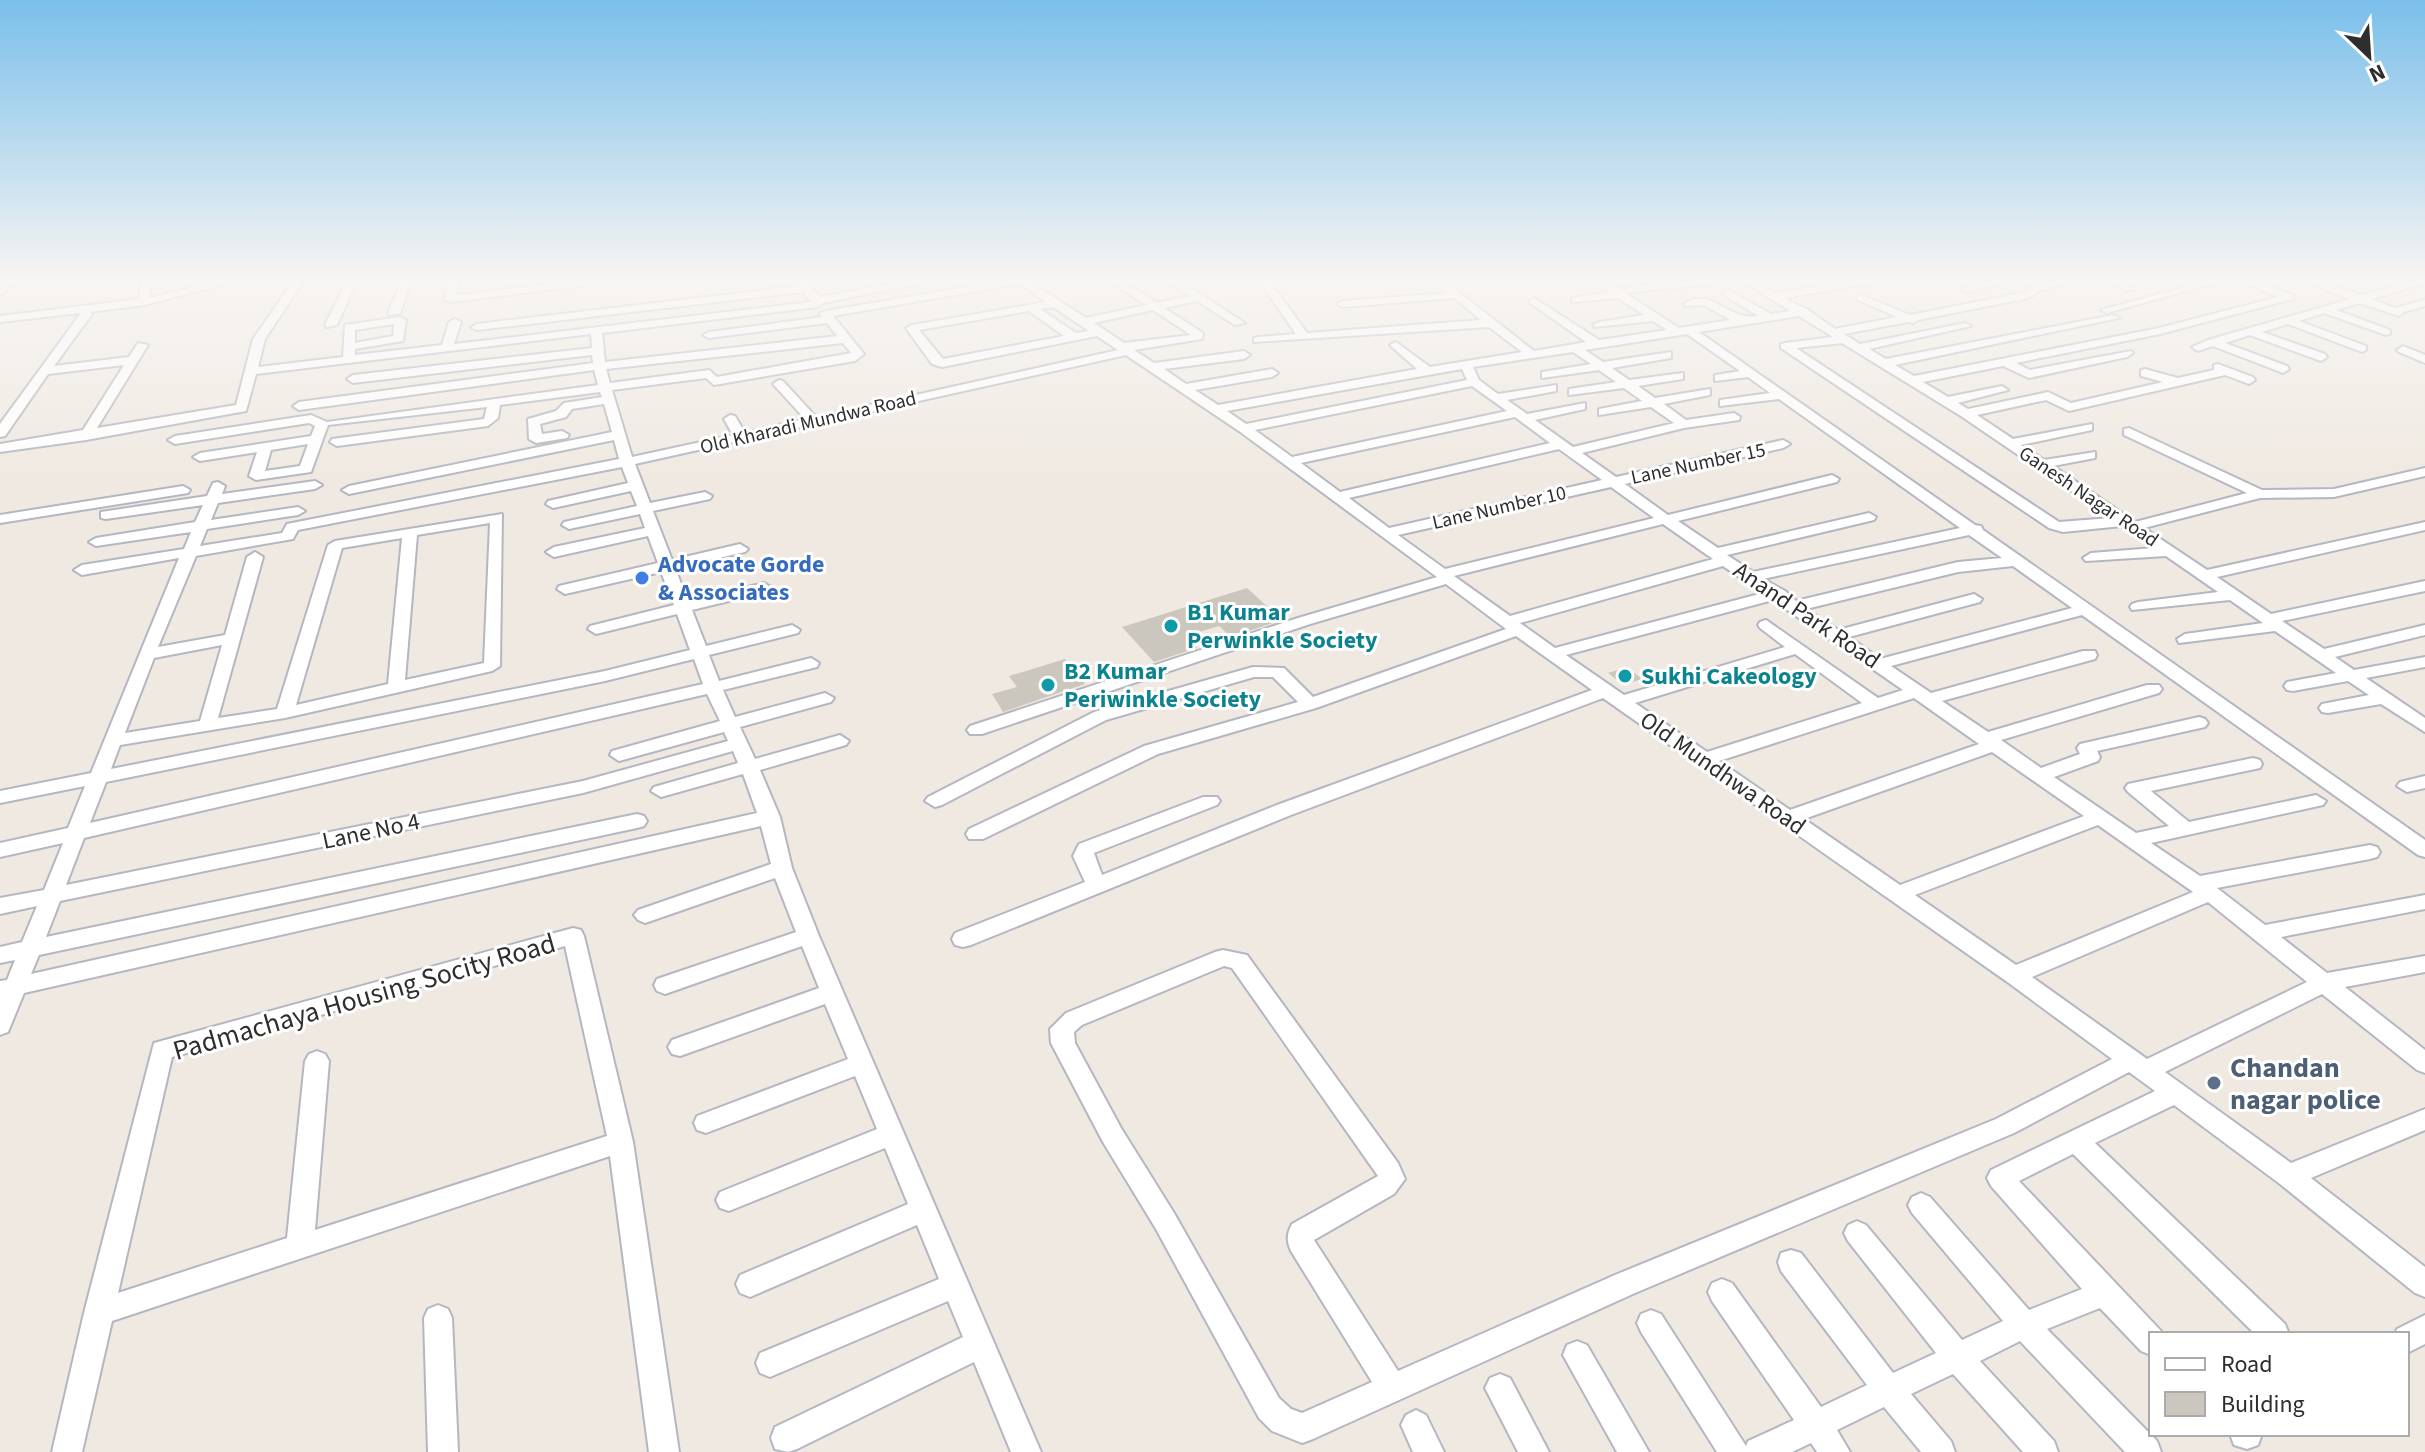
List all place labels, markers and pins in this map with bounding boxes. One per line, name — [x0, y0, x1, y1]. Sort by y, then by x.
place label: Advocate Gorde & Associates — [657, 547, 825, 610]
marker: Advocate Gorde & Associates — [633, 569, 651, 587]
place label: B1 Kumar Perwinkle Society — [1187, 595, 1378, 658]
marker: B1 Kumar Perwinkle Society — [1162, 617, 1180, 635]
place label: B2 Kumar Periwinkle Society — [1064, 654, 1262, 717]
place label: Sukhi Cakeology — [1641, 659, 1817, 694]
marker: Sukhi Cakeology — [1616, 667, 1634, 685]
marker: B2 Kumar Periwinkle Society — [1039, 676, 1057, 694]
place label: Chandan nagar police — [2230, 1048, 2381, 1120]
marker: Chandan nagar police — [2205, 1074, 2223, 1092]

